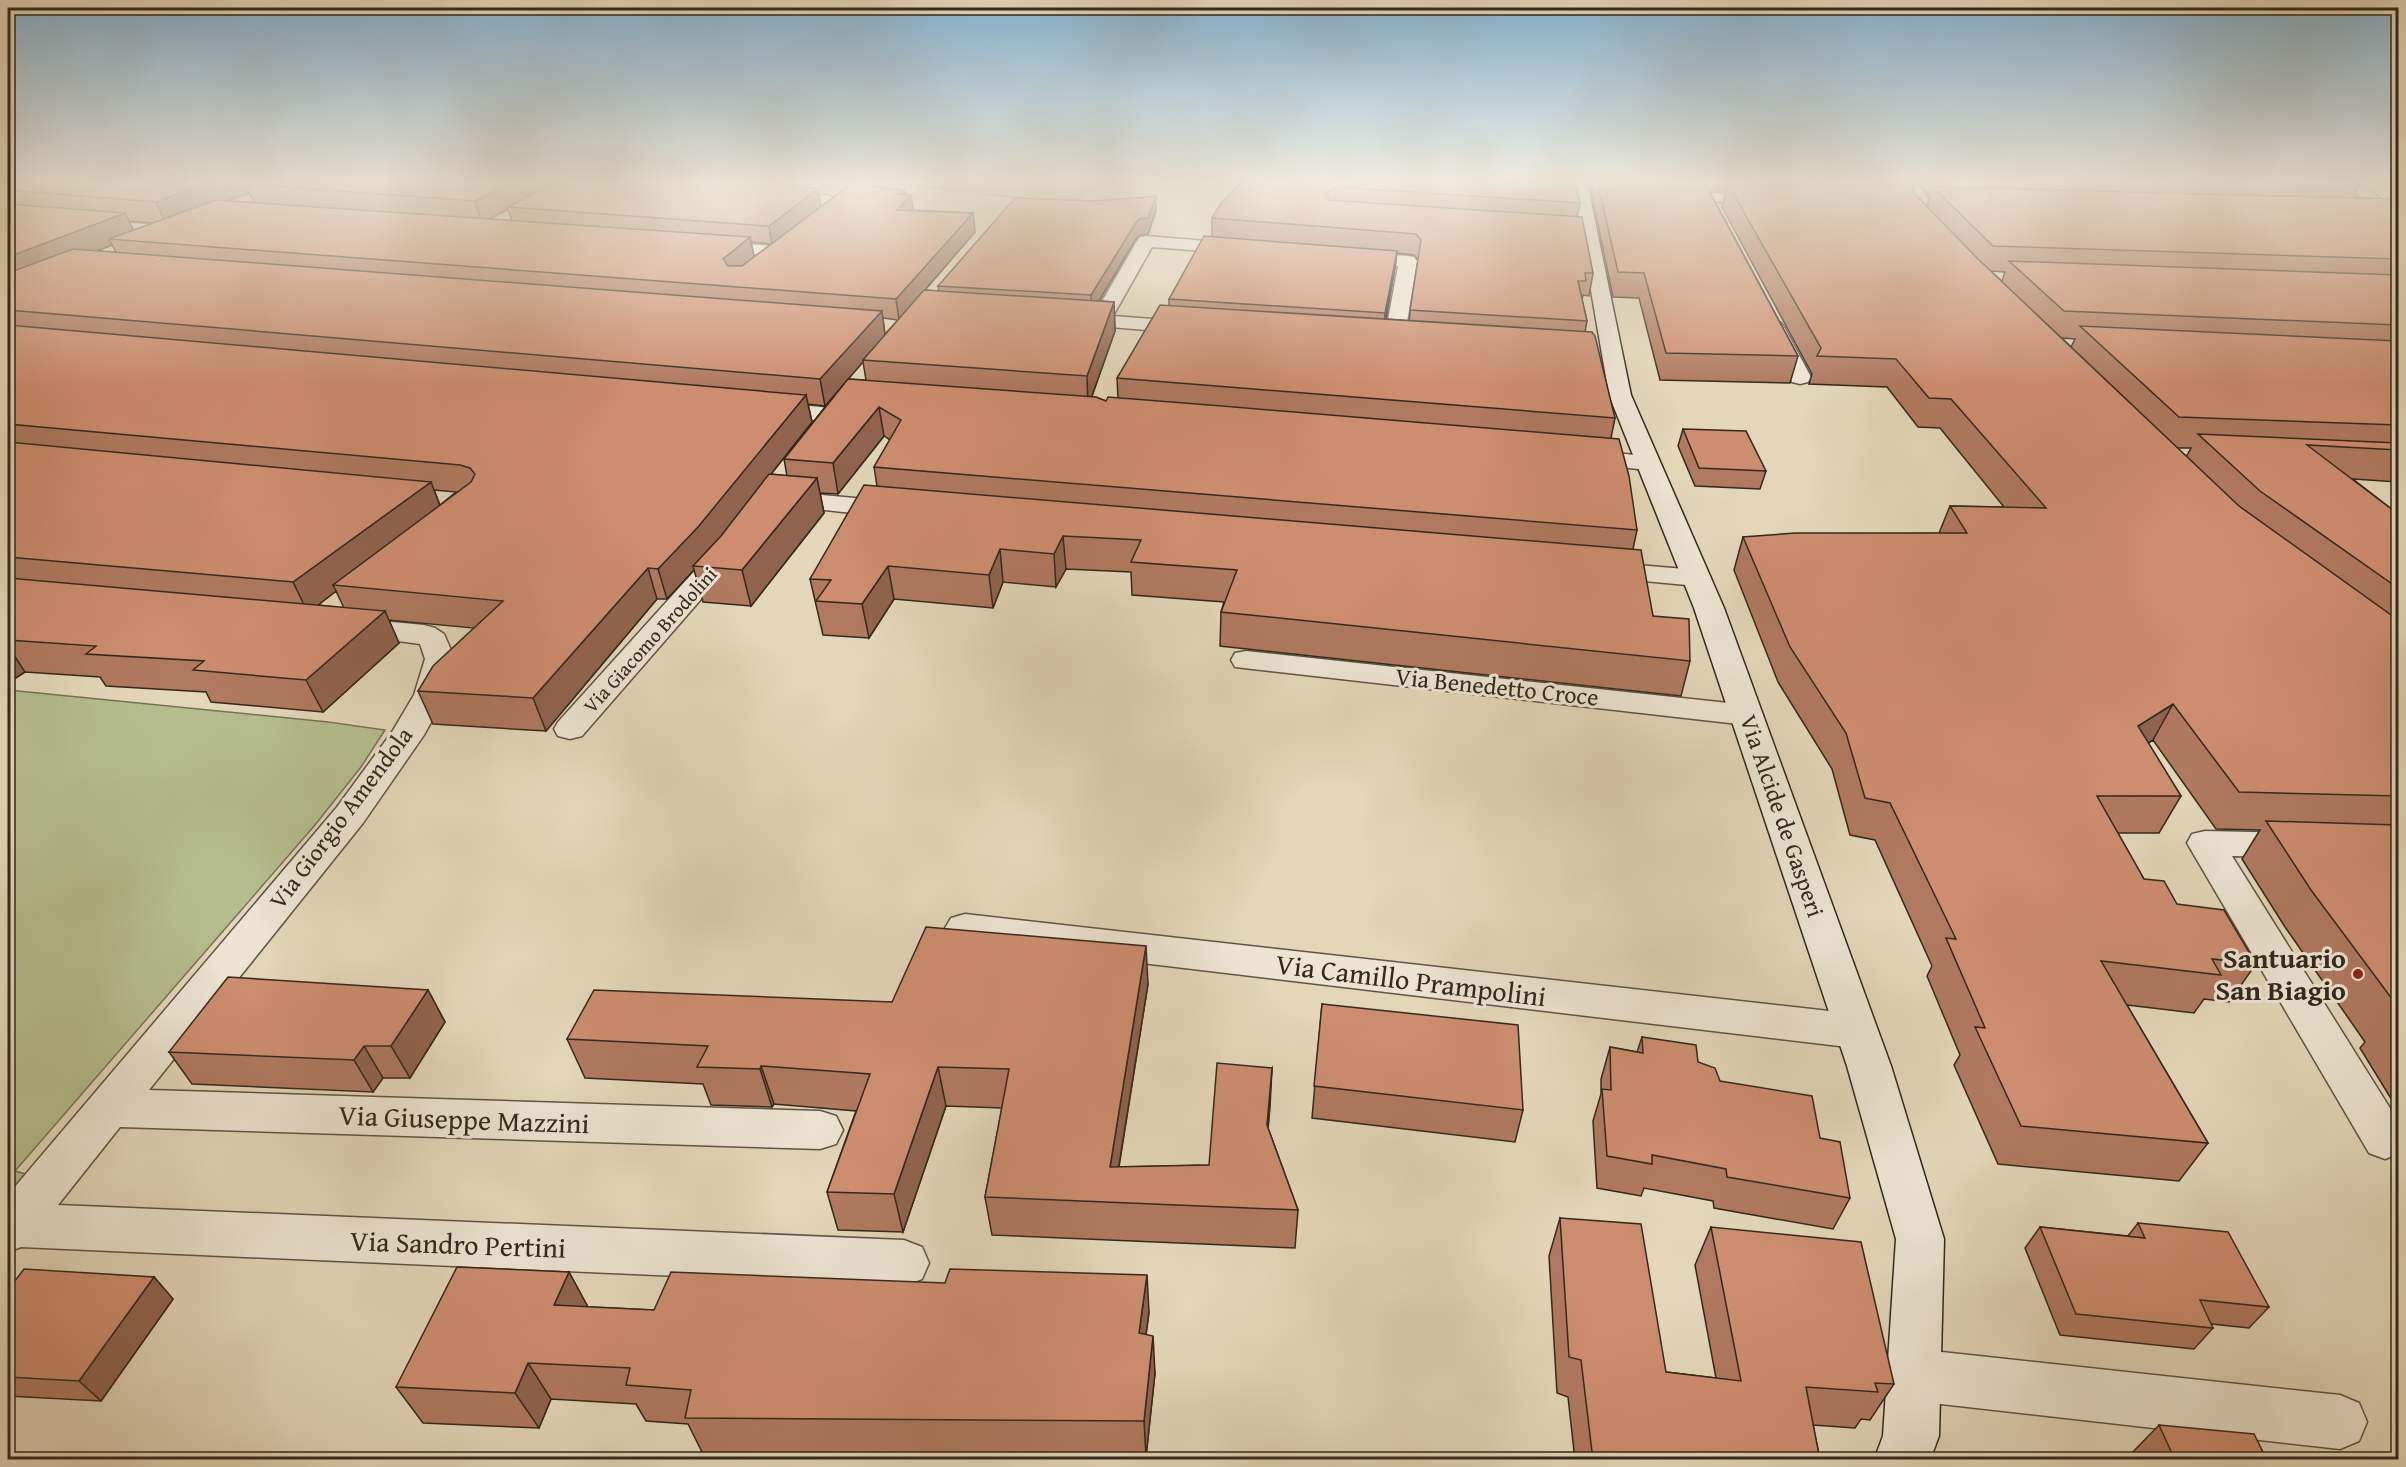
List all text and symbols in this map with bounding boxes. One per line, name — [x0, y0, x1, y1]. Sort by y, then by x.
street label: Via Giacomo Brodolini — [576, 560, 724, 719]
street label: Via Benedetto Croce — [1394, 658, 1600, 715]
street label: Via Alcide de Gasperi — [1731, 710, 1834, 922]
street label: Via Giorgio Amendola — [260, 719, 421, 916]
place label: Santuario San Biagio — [2216, 937, 2346, 1010]
street label: Via Camillo Prampolini — [1274, 943, 1549, 1016]
marker: Santuario San Biagio — [2351, 967, 2365, 981]
street label: Via Giuseppe Mazzini — [338, 1094, 590, 1143]
street label: Via Sandro Pertini — [349, 1219, 567, 1268]

